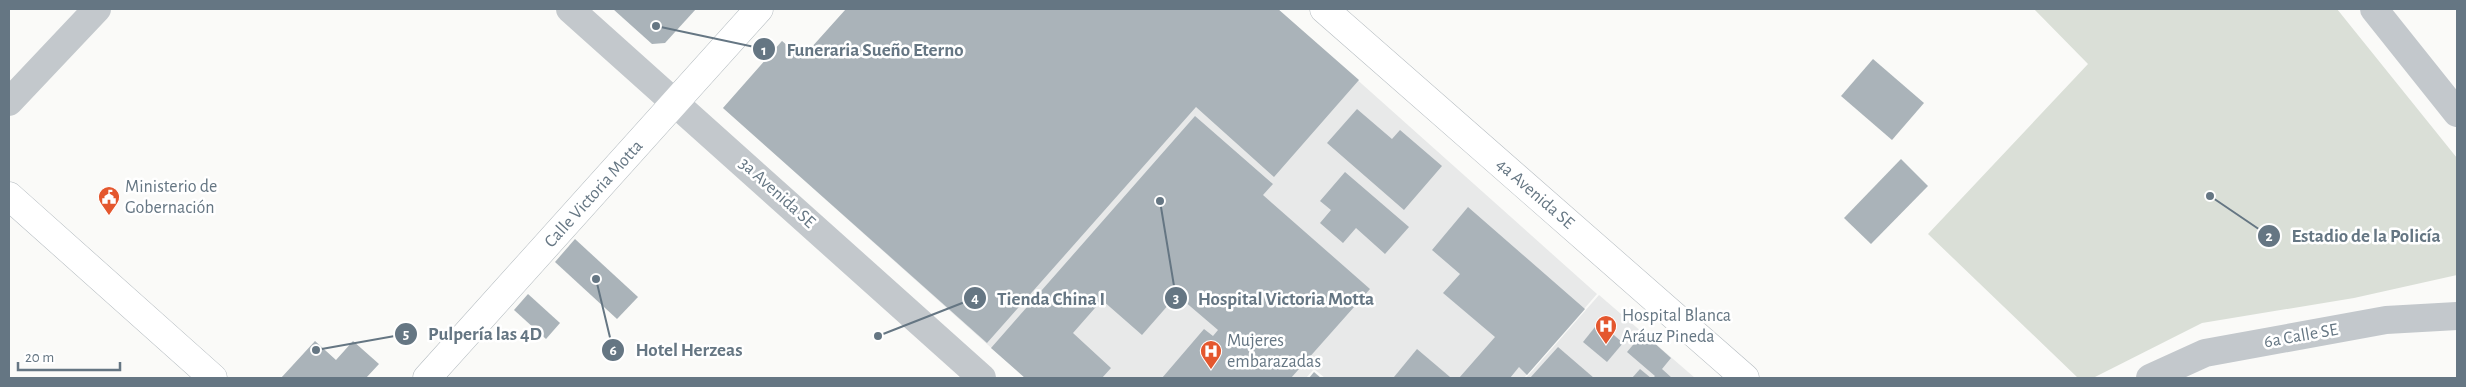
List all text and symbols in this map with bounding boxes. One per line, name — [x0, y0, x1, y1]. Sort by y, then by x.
callout: Funeraria Sueño Eterno — [751, 32, 973, 66]
text: Funeraria Sueño Eterno — [786, 41, 964, 60]
text: 1 — [761, 43, 767, 58]
street label: Calle Victoria Motta — [541, 137, 647, 251]
street label: 3a Avenida SE — [735, 154, 819, 232]
street label: 4a Avenida SE — [1492, 155, 1578, 233]
place label: Ministerio de Gobernación — [125, 178, 217, 217]
public building icon: Ministerio de Gobernación — [97, 185, 121, 216]
callout: Estadio de la Policía — [2257, 219, 2451, 253]
text: Estadio de la Policía — [2291, 227, 2441, 246]
text: 2 — [2265, 229, 2273, 244]
callout: Tienda China I — [962, 281, 1116, 315]
callout: Hospital Victoria Motta — [1163, 281, 1385, 315]
text: Tienda China I — [997, 290, 1105, 309]
text: Hospital Victoria Motta — [1198, 290, 1374, 309]
text: 4 — [971, 291, 979, 306]
text: 3 — [1173, 291, 1179, 306]
place label: Hospital Blanca Aráuz Pineda — [1622, 307, 1731, 346]
hospital icon: Hospital Blanca Aráuz Pineda — [1594, 314, 1618, 345]
callout: Pulpería las 4D — [393, 317, 552, 351]
street label: 6a Calle SE — [2263, 321, 2340, 351]
text: Pulpería las 4D — [428, 325, 542, 344]
text: 5 — [403, 327, 409, 342]
place label: Mujeres embarazadas — [1227, 332, 1321, 371]
callout: Hotel Herzeas — [600, 333, 752, 367]
hospital icon: Mujeres embarazadas — [1199, 339, 1223, 370]
scale bar — [18, 340, 120, 372]
text: Hotel Herzeas — [635, 341, 743, 360]
text: 6 — [609, 343, 617, 358]
text: 20 m — [25, 350, 54, 365]

